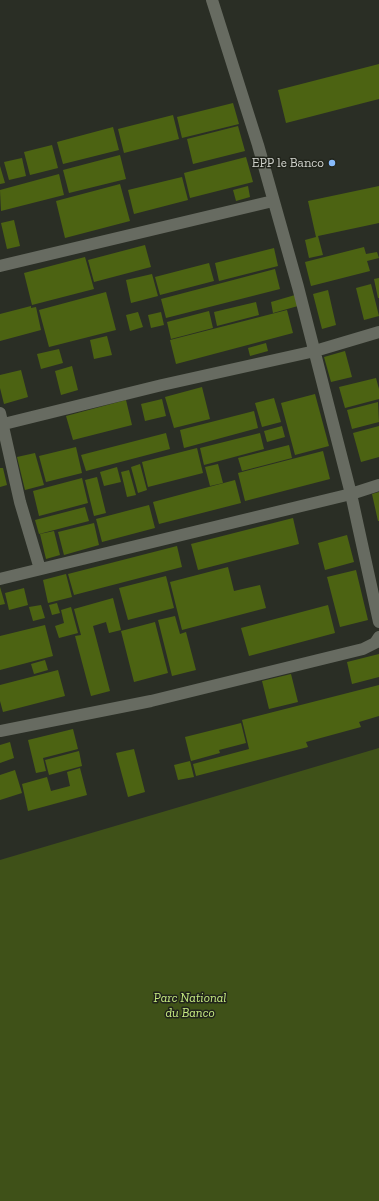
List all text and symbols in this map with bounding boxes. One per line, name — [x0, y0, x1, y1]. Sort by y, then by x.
place label: EPP le Banco — [252, 155, 324, 171]
marker: EPP le Banco — [327, 158, 337, 168]
park label: Parc National du Banco — [154, 990, 226, 1021]

